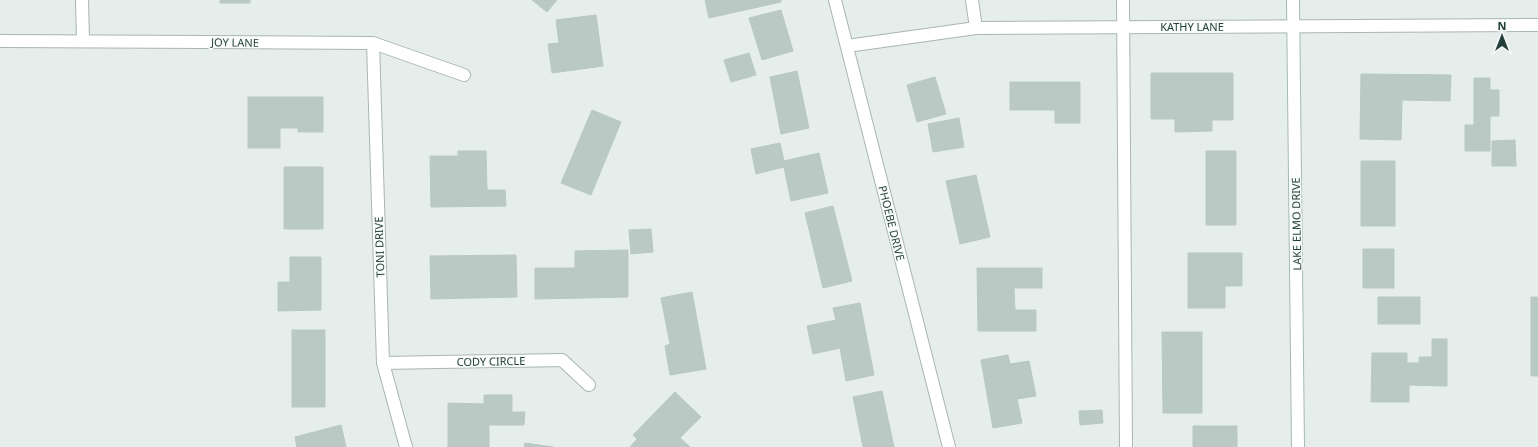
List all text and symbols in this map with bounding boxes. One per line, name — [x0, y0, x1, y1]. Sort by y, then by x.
north arrow — [1482, 16, 1522, 56]
text: N — [1498, 18, 1506, 33]
street label: KATHY LANE — [1160, 19, 1224, 34]
street label: JOY LANE — [210, 34, 259, 50]
street label: LAKE ELMO DRIVE — [1288, 177, 1304, 271]
street label: PHOEBE DRIVE — [875, 184, 909, 262]
street label: TONI DRIVE — [370, 216, 388, 278]
street label: CODY CIRCLE — [457, 353, 525, 369]

